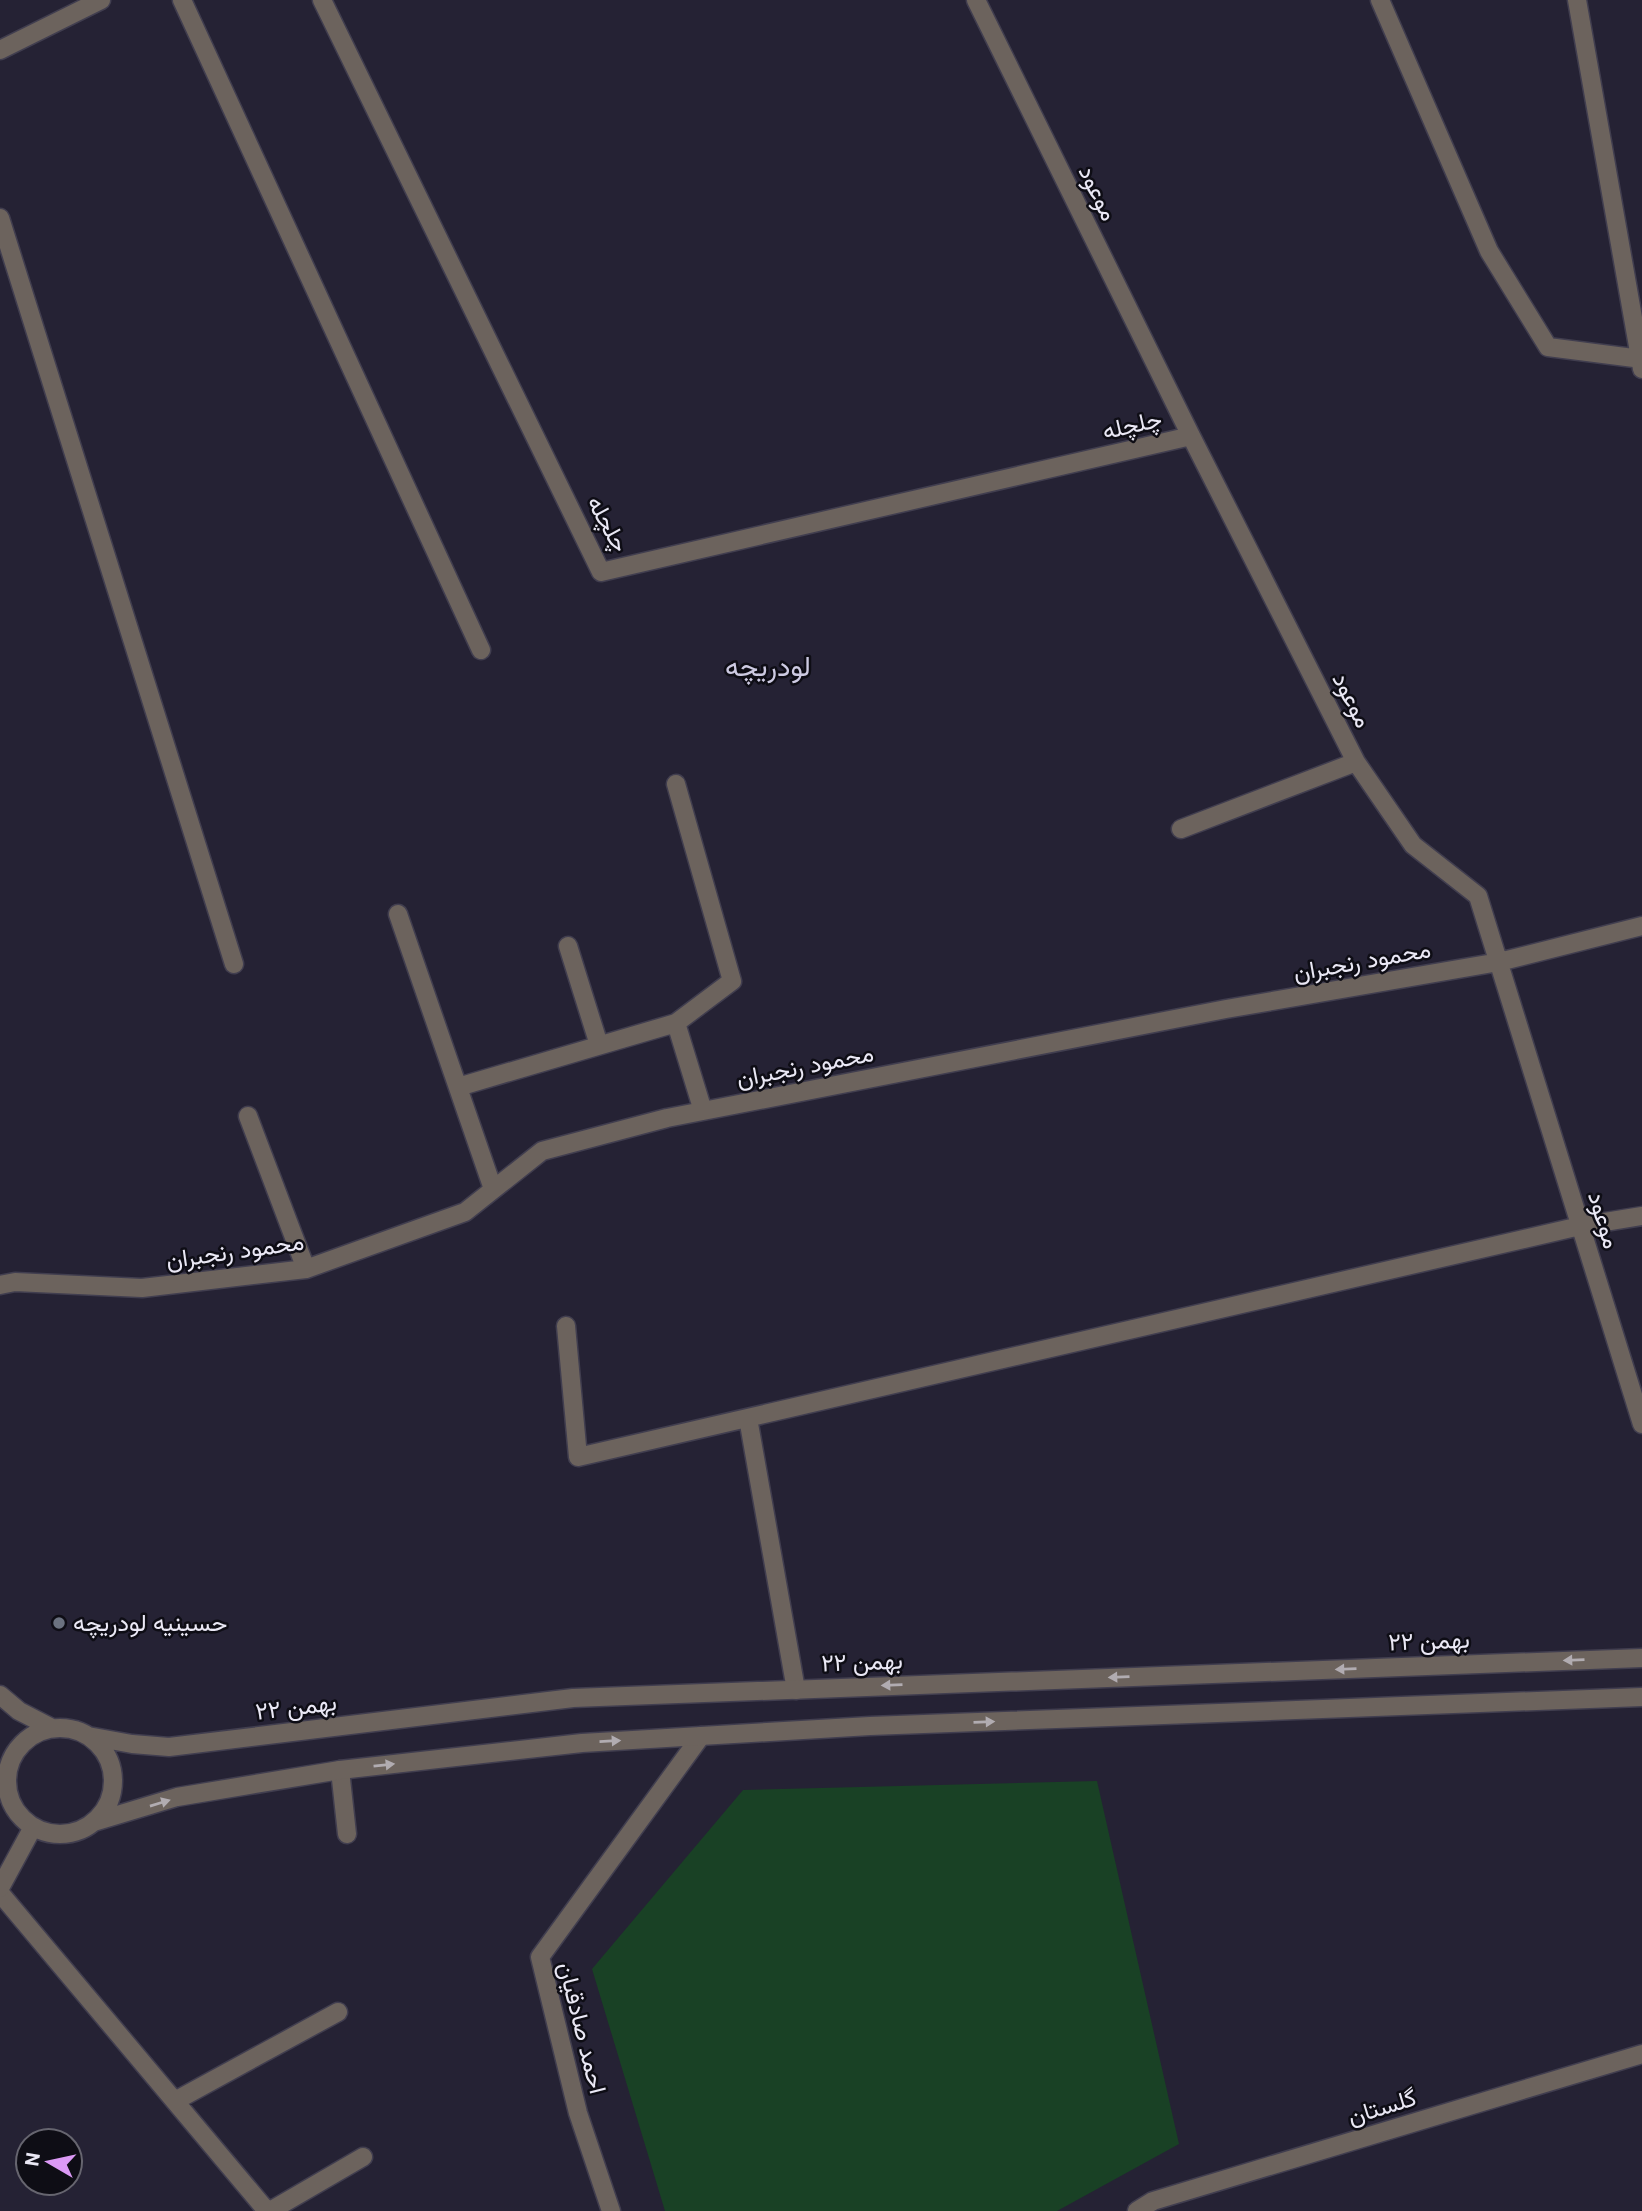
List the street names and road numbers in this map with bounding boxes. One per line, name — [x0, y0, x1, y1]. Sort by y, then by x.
street label: موعود — [1066, 159, 1126, 228]
street label: چلچله — [1099, 402, 1166, 452]
street label: چلچله — [575, 489, 637, 560]
street label: موعود — [1320, 666, 1380, 735]
street label: محمود رنجبران — [1291, 932, 1434, 994]
street label: محمود رنجبران — [734, 1036, 877, 1100]
street label: موعود — [1575, 1187, 1629, 1254]
street label: محمود رنجبران — [164, 1224, 307, 1281]
street label: ۲۲ بهمن — [1388, 1623, 1471, 1663]
street label: ۲۲ بهمن — [821, 1644, 904, 1684]
street label: ۲۲ بهمن — [253, 1685, 339, 1733]
street label: احمد صادقیان — [545, 1959, 615, 2098]
street label: گلستان — [1343, 2080, 1422, 2137]

